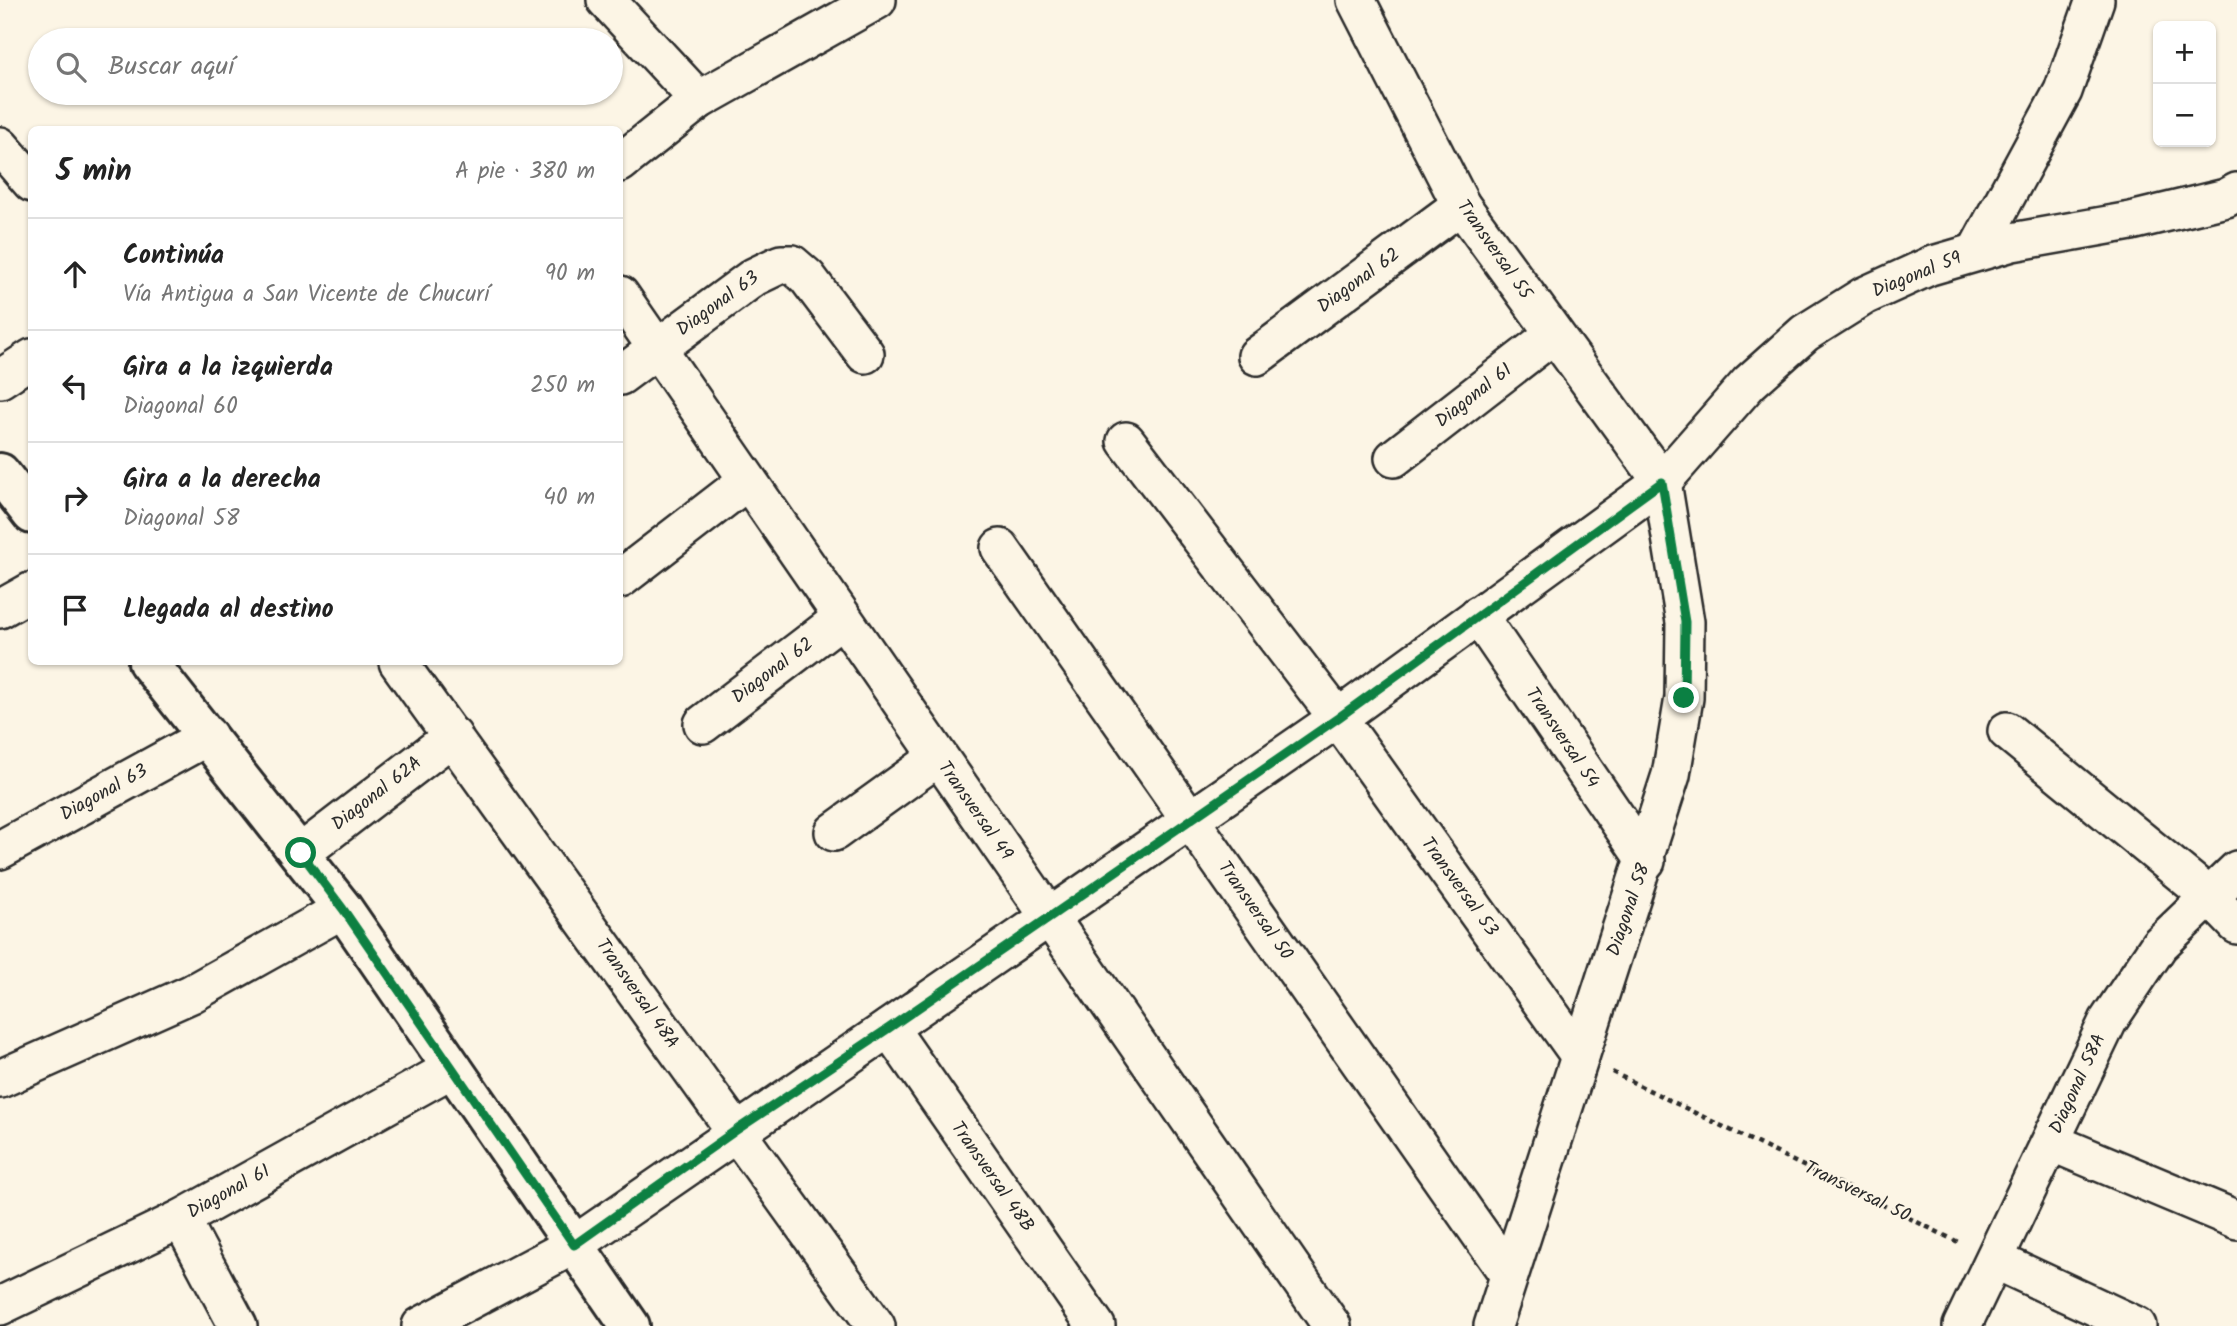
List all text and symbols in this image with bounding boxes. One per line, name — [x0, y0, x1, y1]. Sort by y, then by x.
map controls — [2153, 21, 2216, 147]
button: + — [2153, 21, 2216, 84]
search box — [28, 28, 623, 105]
text: Buscar aquí — [108, 46, 234, 88]
icon: search — [52, 48, 90, 86]
button: − — [2153, 84, 2216, 147]
text: 5 min — [56, 148, 132, 196]
text: A pie · 380 m — [455, 154, 595, 190]
street label: Transversal 55 — [1448, 194, 1541, 308]
text: Continúa — [123, 235, 224, 277]
street label: Diagonal 62 — [1311, 241, 1407, 321]
street label: Diagonal 59 — [1868, 243, 1966, 307]
icon: ahead — [56, 255, 94, 293]
text: 90 m — [545, 256, 595, 292]
street label: Diagonal 63 — [670, 264, 766, 344]
text: Vía Antigua a San Vicente de Chucurí — [123, 277, 489, 313]
text: Gira a la izquierda — [123, 347, 333, 389]
street label: Diagonal 61 — [1429, 356, 1519, 436]
icon: left — [56, 367, 94, 405]
text: 250 m — [530, 368, 595, 404]
text: Diagonal 60 — [123, 389, 238, 425]
text: Gira a la derecha — [123, 459, 321, 501]
icon: right — [56, 479, 94, 517]
text: 40 m — [543, 480, 595, 516]
text: Diagonal 58 — [123, 501, 240, 537]
text: Llegada al destino — [123, 589, 334, 631]
icon: arrive — [56, 591, 94, 629]
street label: Diagonal 62 — [726, 630, 820, 712]
street label: Transversal 54 — [1517, 681, 1607, 795]
route end — [1668, 682, 1699, 713]
street label: Diagonal 62A — [325, 749, 429, 839]
street label: Transversal 49 — [930, 755, 1020, 867]
street label: Diagonal 63 — [55, 757, 153, 829]
street label: Transversal 53 — [1413, 831, 1506, 943]
route start — [285, 837, 316, 868]
street label: Transversal 50 — [1210, 855, 1300, 967]
street label: Diagonal 58 — [1599, 859, 1659, 960]
street label: Transversal 48A — [588, 932, 686, 1056]
street label: Diagonal 58A — [2042, 1029, 2114, 1139]
street label: Transversal 48B — [943, 1115, 1041, 1239]
street label: Transversal 50 — [1799, 1153, 1915, 1231]
street label: Diagonal 61 — [182, 1157, 276, 1227]

